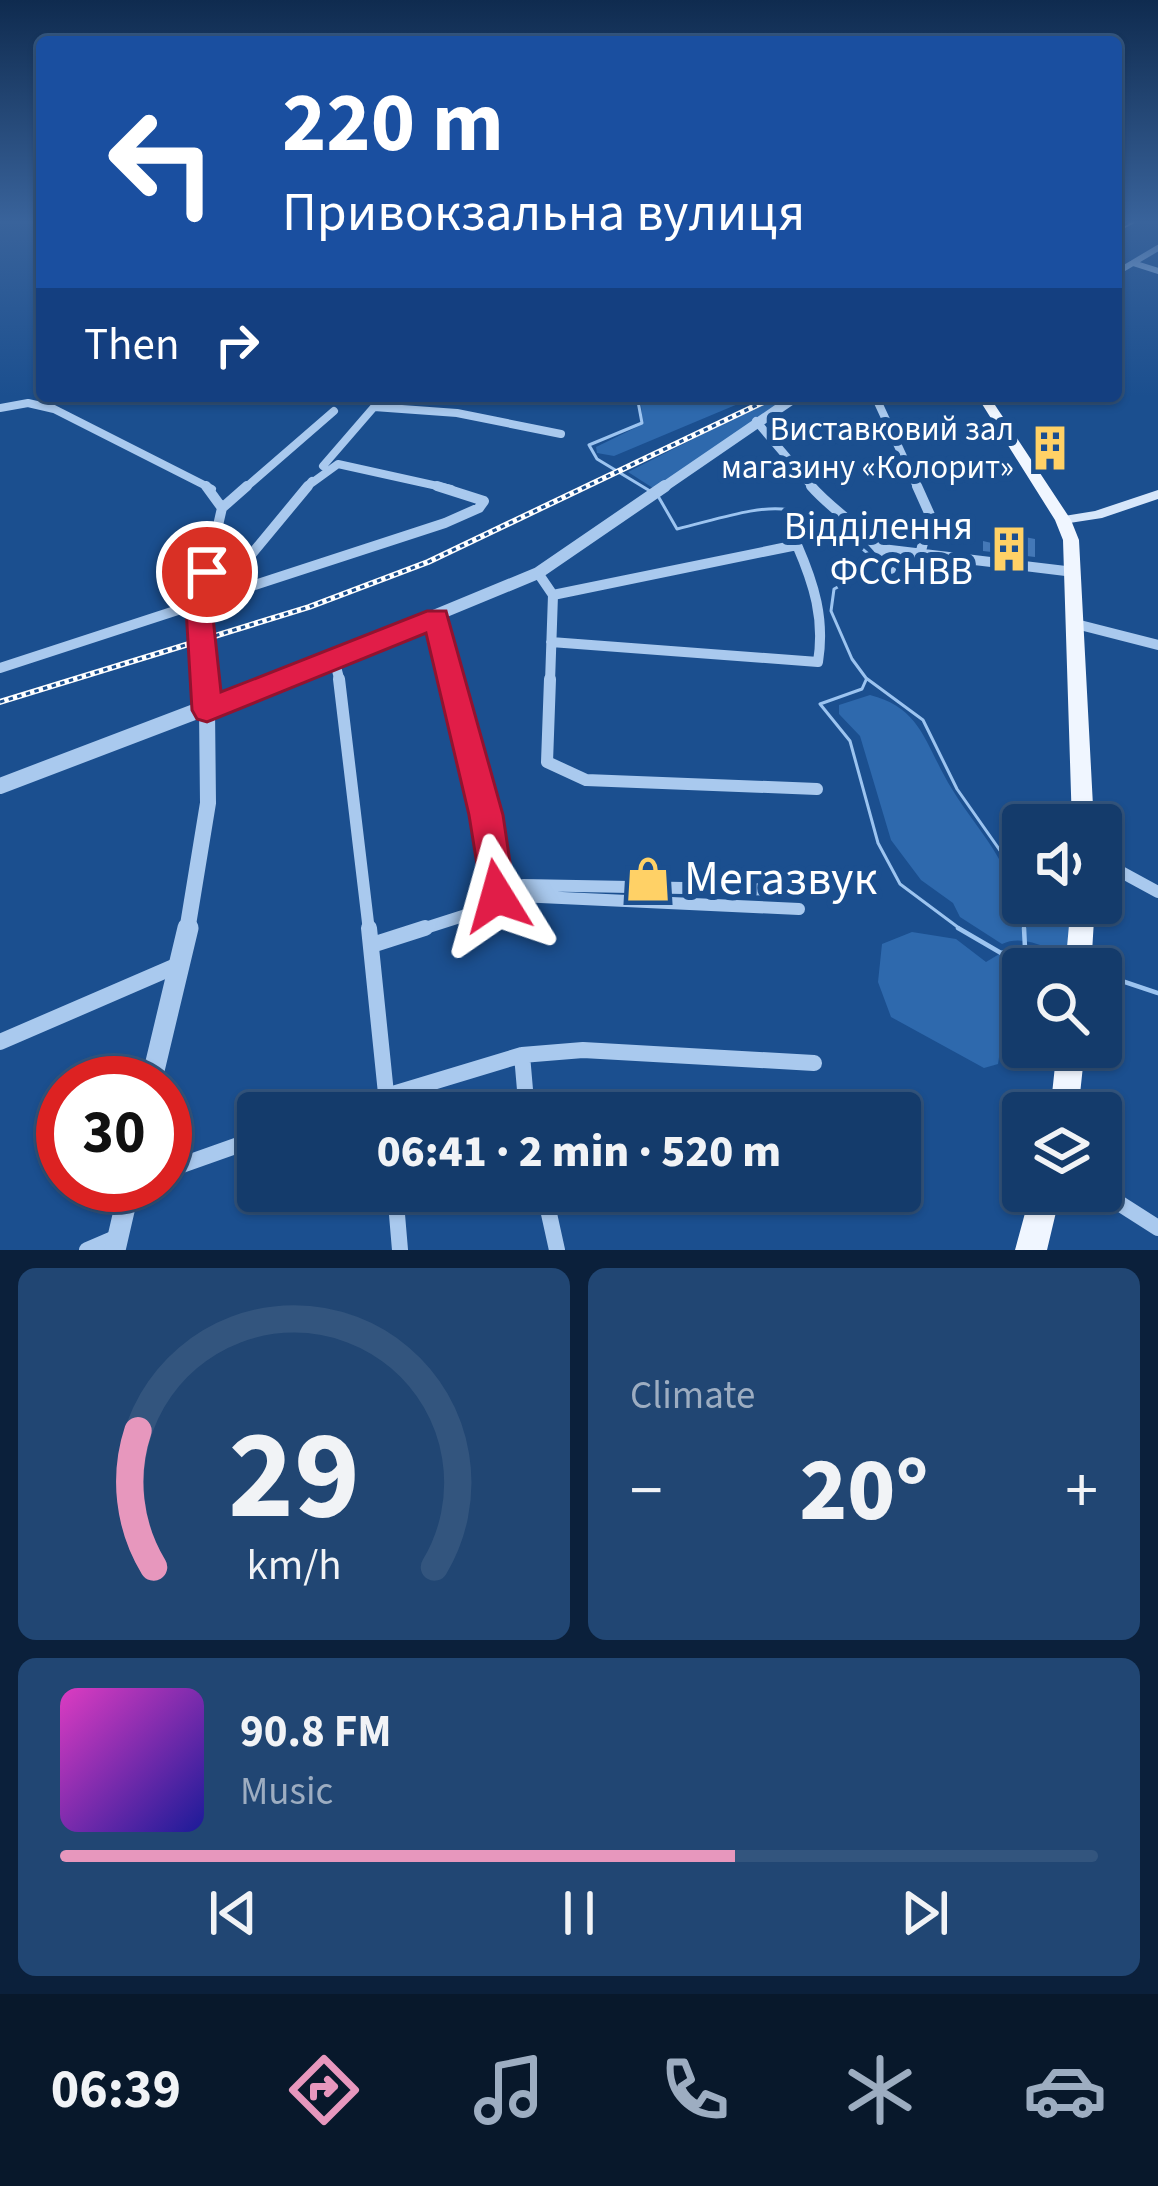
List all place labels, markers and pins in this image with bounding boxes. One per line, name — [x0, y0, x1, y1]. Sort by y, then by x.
place label: Виставковий зал магазину «Колорит» — [721, 406, 1014, 491]
building icon: Виставковий зал магазину «Колорит» — [1025, 423, 1075, 473]
place label: Відділення ФССНВВ — [784, 499, 973, 600]
pin — [156, 521, 258, 623]
building icon: Відділення ФССНВВ — [984, 524, 1034, 574]
place label: Мегазвук — [684, 845, 878, 913]
shop icon: Мегазвук — [623, 854, 673, 904]

